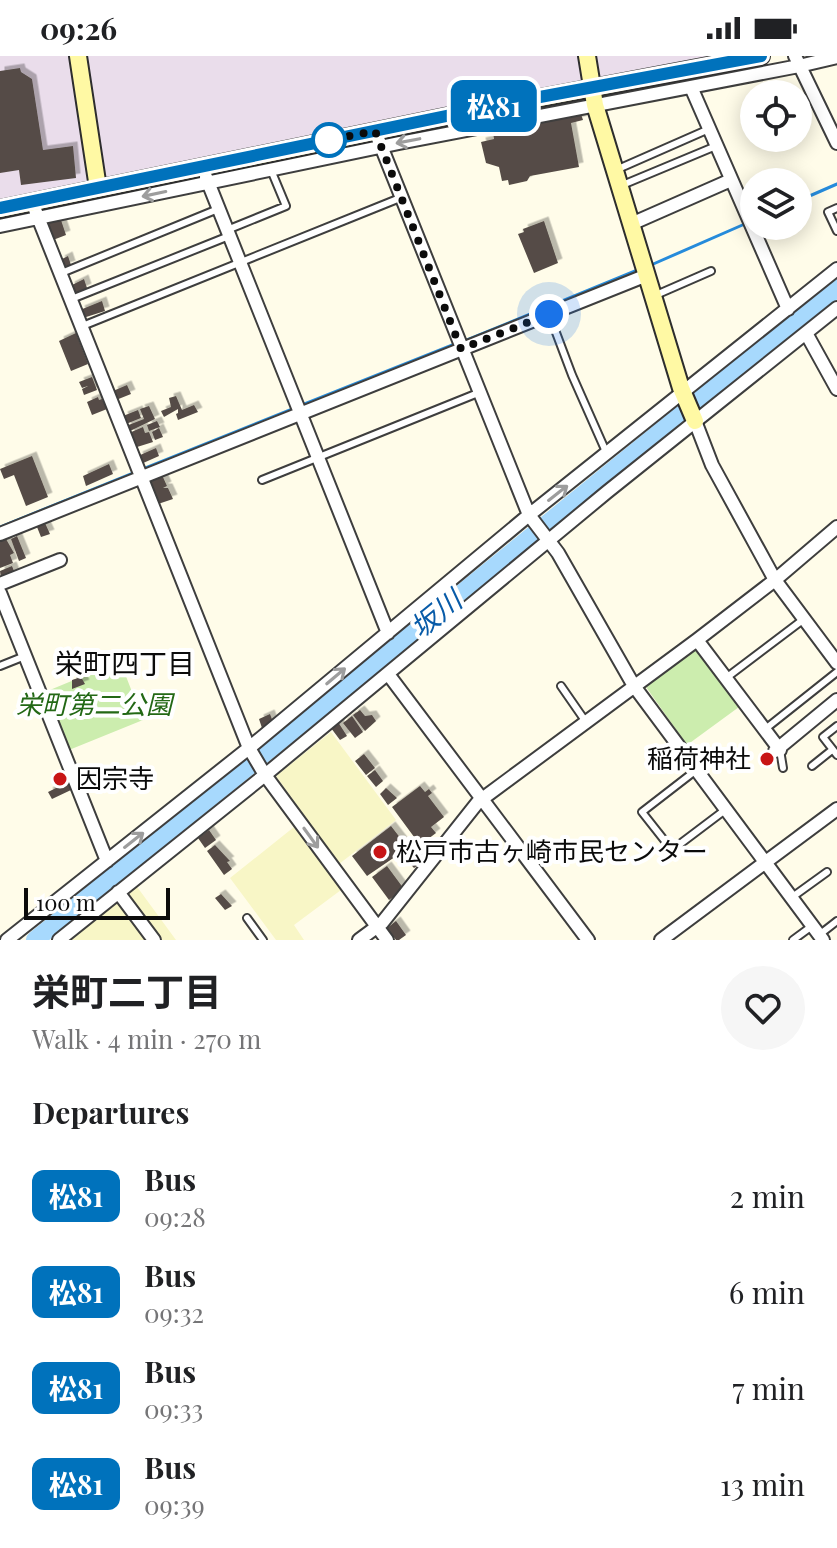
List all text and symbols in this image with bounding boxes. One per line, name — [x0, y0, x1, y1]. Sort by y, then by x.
text: 09:26 — [40, 8, 117, 48]
line badge: 松81 — [448, 80, 540, 132]
map controls — [740, 80, 812, 240]
button: locate — [740, 80, 812, 152]
text: 松81 — [467, 87, 521, 124]
unlabelled marker — [312, 123, 346, 157]
one-way arrow — [396, 134, 422, 149]
button: layers — [740, 168, 812, 240]
one-way arrow — [141, 187, 167, 202]
your location — [529, 294, 569, 334]
one-way arrow — [547, 484, 568, 501]
water label: 坂川 — [402, 579, 471, 645]
district label: 栄町四丁目 — [55, 644, 195, 681]
one-way arrow — [325, 667, 346, 685]
park label: 栄町第二公園 — [16, 686, 176, 721]
place label: 稲荷神社 — [647, 740, 751, 775]
marker: 稲荷神社 — [758, 750, 776, 768]
place label: 因宗寺 — [76, 760, 154, 795]
marker: 因宗寺 — [51, 770, 69, 788]
one-way arrow — [302, 827, 319, 848]
one-way arrow — [123, 832, 144, 849]
place label: 松戸市古ヶ崎市民センター — [396, 833, 708, 868]
marker: 松戸市古ヶ崎市民センター — [371, 843, 389, 861]
scale bar — [24, 884, 170, 920]
text: 100 m — [36, 887, 96, 917]
text: 栄町二丁目 — [32, 965, 222, 1016]
button: heart — [721, 966, 805, 1050]
text: Walk · 4 min · 270 m — [32, 1021, 261, 1056]
text: Departures — [32, 1092, 189, 1132]
text: Bus — [144, 1159, 196, 1199]
text: 2 min — [730, 1176, 805, 1216]
text: 松81 — [49, 1177, 103, 1214]
text: 09:28 — [144, 1199, 206, 1234]
text: Bus — [144, 1255, 196, 1295]
text: 6 min — [729, 1272, 805, 1312]
text: 松81 — [49, 1273, 103, 1310]
text: 09:32 — [144, 1295, 204, 1330]
text: Bus — [144, 1351, 196, 1391]
text: 7 min — [732, 1368, 805, 1408]
text: 松81 — [49, 1369, 103, 1406]
text: 09:33 — [144, 1391, 203, 1426]
text: Bus — [144, 1447, 196, 1487]
text: 13 min — [720, 1464, 805, 1504]
text: 松81 — [49, 1465, 103, 1502]
text: 09:39 — [144, 1487, 205, 1522]

